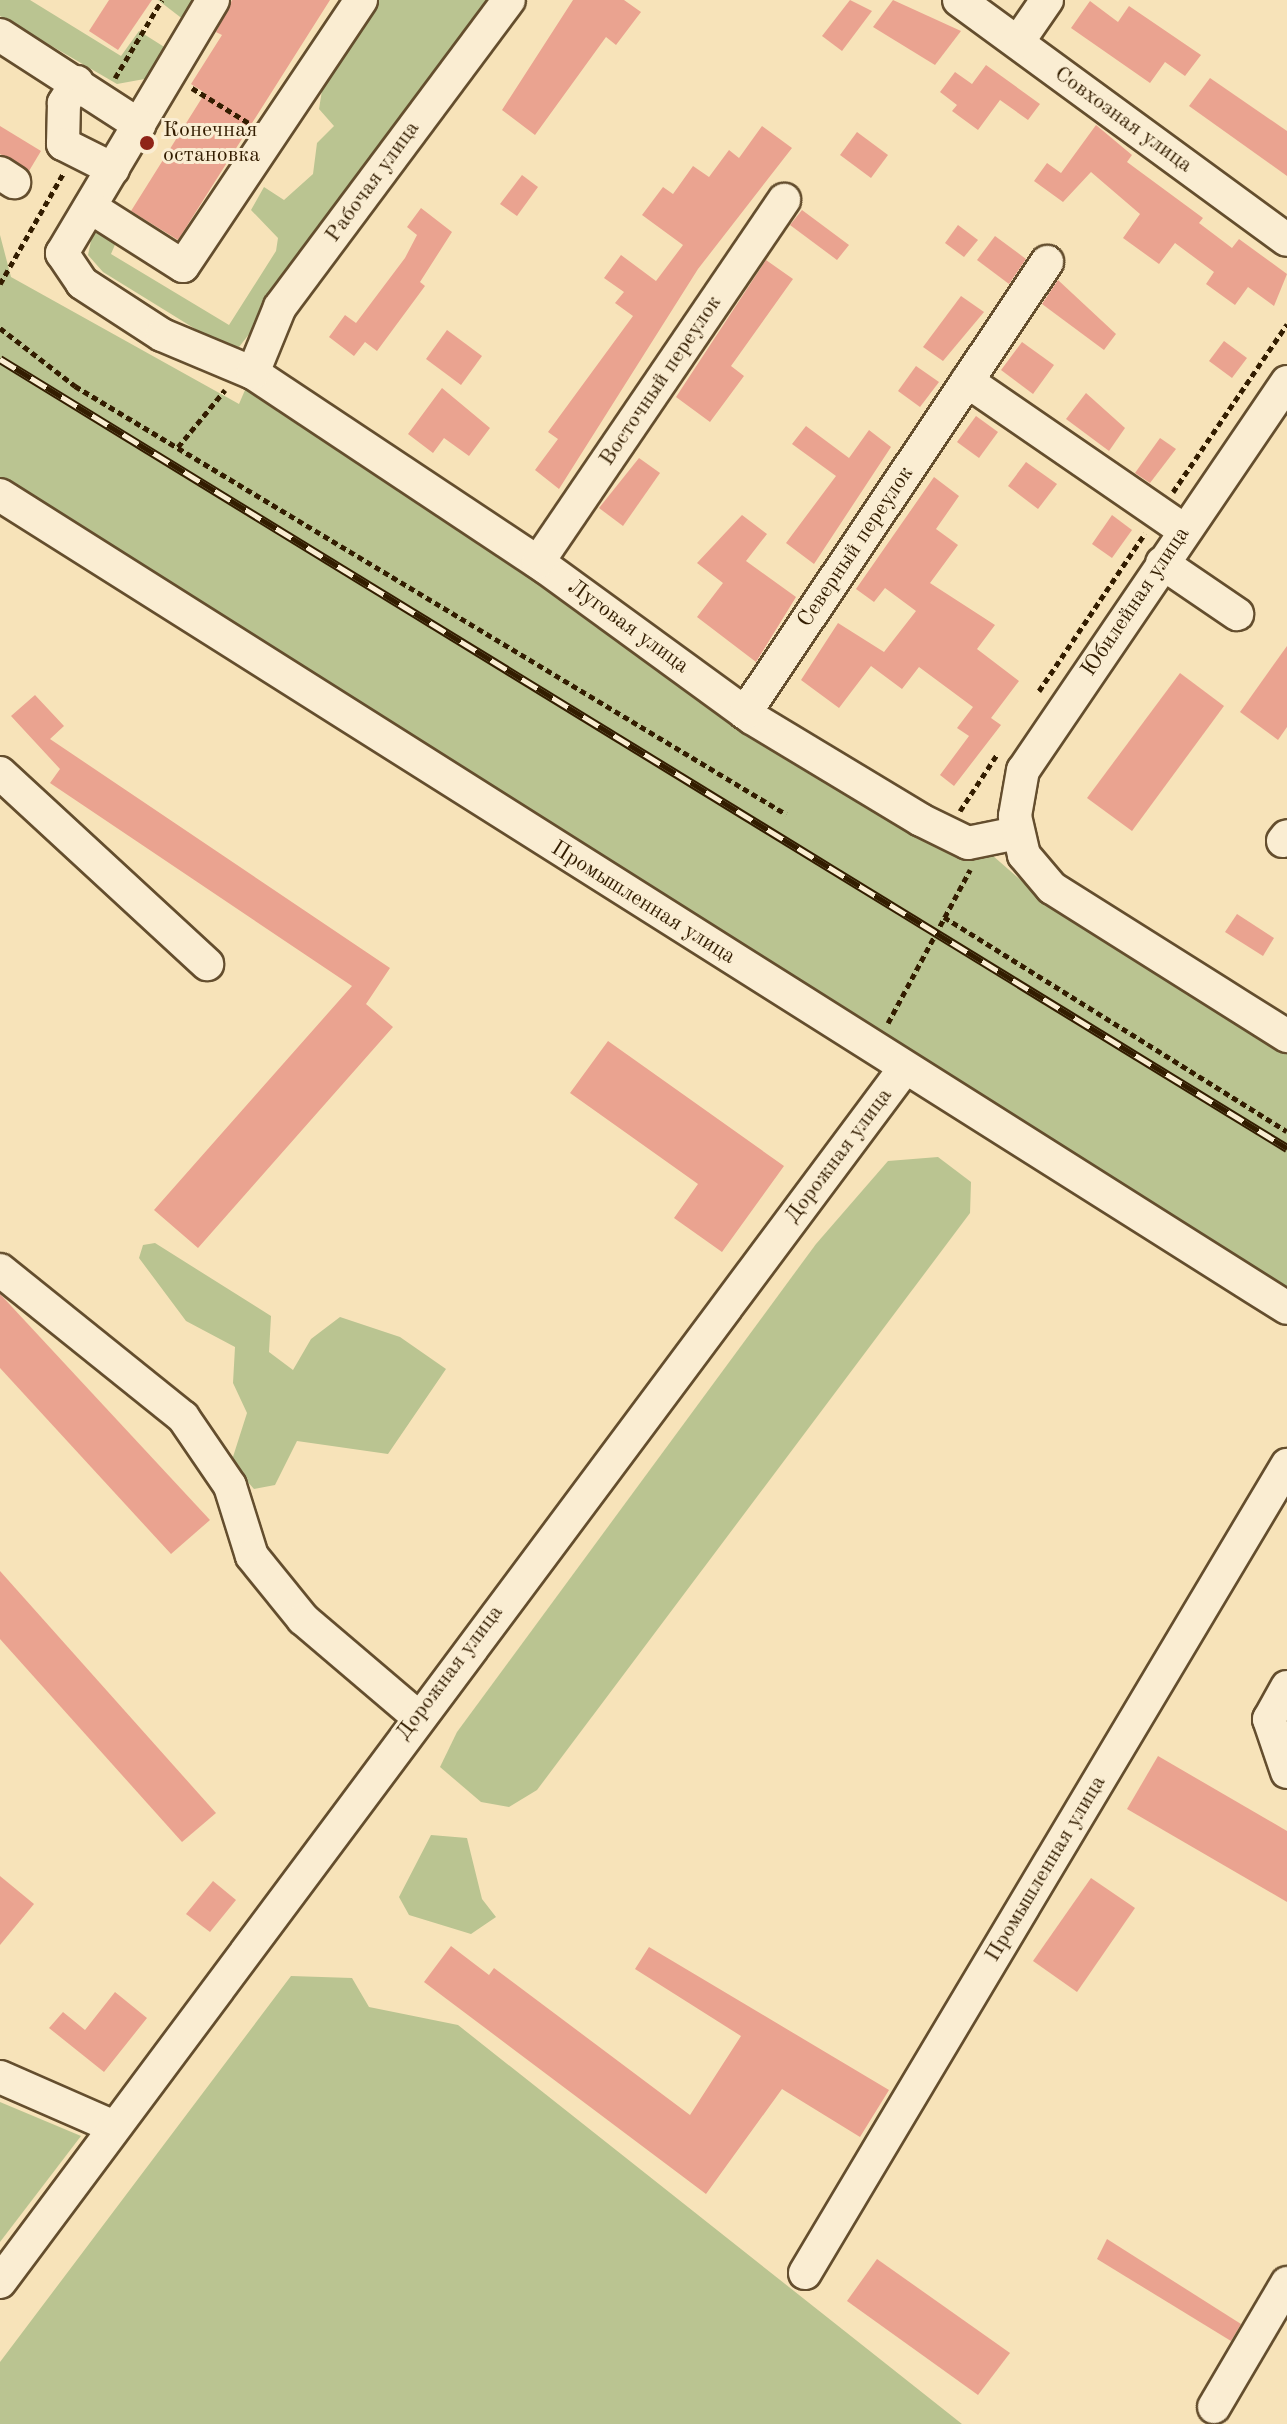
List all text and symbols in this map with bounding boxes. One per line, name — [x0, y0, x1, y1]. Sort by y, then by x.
street label: Совхозная улица — [1049, 61, 1197, 179]
street label: Рабочая улица — [320, 116, 426, 248]
place label: Конечная остановка — [163, 117, 260, 168]
marker: Конечная остановка — [138, 134, 156, 152]
street label: Восточный переулок — [594, 291, 728, 471]
street label: Северный переулок — [792, 461, 920, 633]
street label: Юбилейная улица — [1076, 522, 1196, 682]
street label: Луговая улица — [562, 574, 694, 680]
street label: Промышленная улица — [546, 835, 740, 971]
street label: Дорожная улица — [780, 1083, 898, 1229]
street label: Дорожная улица — [391, 1600, 509, 1746]
street label: Промышленная улица — [980, 1771, 1112, 1967]

